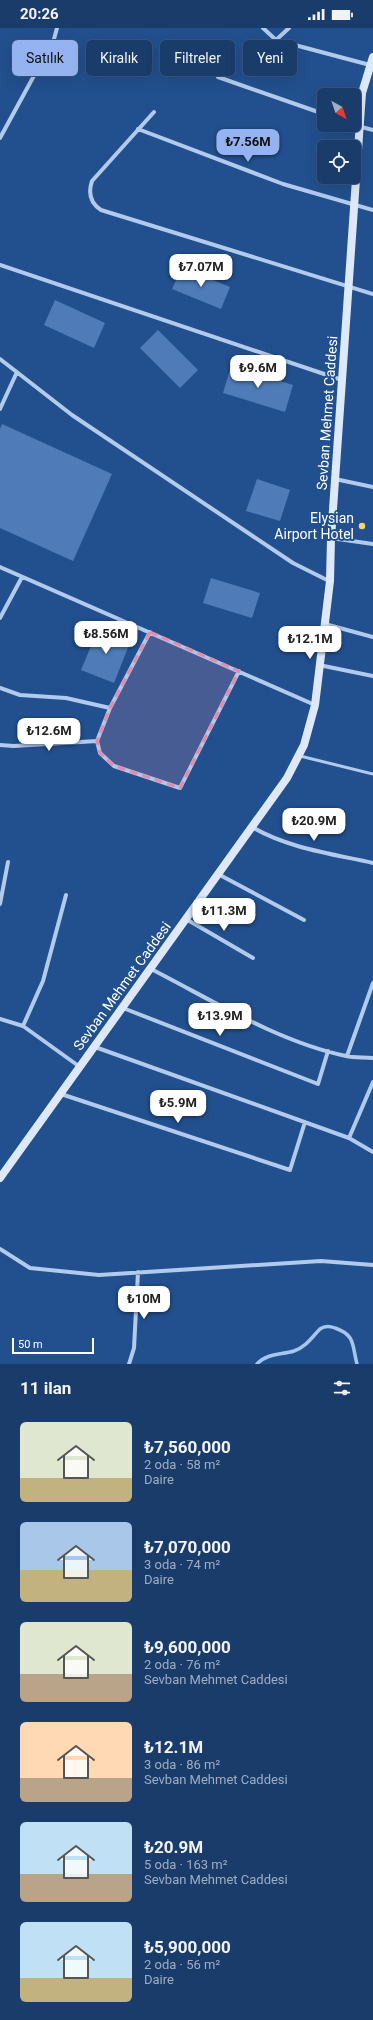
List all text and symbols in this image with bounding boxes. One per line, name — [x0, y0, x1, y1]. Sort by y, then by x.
text: 20:26 — [20, 5, 59, 23]
chip: Satılık — [12, 40, 78, 76]
chip: Kiralık — [86, 40, 152, 76]
chip: Filtreler — [160, 40, 235, 76]
chip: Yeni — [243, 40, 297, 76]
north arrow — [317, 88, 361, 132]
map controls — [317, 88, 361, 184]
pin: ₺7.56M — [215, 129, 281, 163]
text: ₺7.56M — [225, 134, 271, 149]
button: locate — [317, 140, 361, 184]
pin: ₺7.07M — [168, 254, 234, 288]
text: ₺7.07M — [178, 259, 224, 274]
street label: Sevban Mehmet Caddesi — [314, 335, 340, 491]
pin: ₺9.6M — [230, 355, 286, 389]
text: ₺9.6M — [239, 360, 277, 375]
place label: Elysian Airport Hotel — [274, 510, 354, 542]
marker: Elysian Airport Hotel — [357, 521, 367, 531]
pin: ₺8.56M — [73, 621, 139, 655]
text: ₺8.56M — [83, 626, 129, 641]
pin: ₺12.1M — [277, 626, 343, 660]
text: ₺12.1M — [287, 631, 333, 646]
pin: ₺12.6M — [16, 718, 82, 752]
text: ₺12.6M — [26, 723, 72, 738]
pin: ₺20.9M — [281, 808, 347, 842]
text: ₺20.9M — [291, 813, 337, 828]
pin: ₺11.3M — [191, 898, 257, 932]
text: ₺11.3M — [201, 903, 247, 918]
street label: Sevban Mehmet Caddesi — [70, 919, 174, 1053]
pin: ₺13.9M — [187, 1003, 253, 1037]
text: ₺13.9M — [197, 1008, 243, 1023]
pin: ₺5.9M — [150, 1090, 206, 1124]
text: ₺5.9M — [159, 1095, 197, 1110]
pin: ₺10M — [120, 1286, 168, 1320]
text: ₺10M — [127, 1291, 161, 1306]
scale bar — [12, 1336, 94, 1355]
text: 50 m — [18, 1338, 43, 1351]
icon: filters — [331, 1377, 353, 1399]
text: 11 ilan — [20, 1378, 71, 1398]
text: ₺7,560,000 — [144, 1437, 231, 1457]
icon: home — [52, 1438, 100, 1486]
text: 2 oda · 58 m² — [144, 1457, 220, 1472]
text: Daire — [144, 1472, 174, 1487]
text: ₺7,070,000 — [144, 1537, 231, 1557]
icon: home — [52, 1538, 100, 1586]
text: 3 oda · 74 m² — [144, 1557, 220, 1572]
text: Daire — [144, 1572, 174, 1587]
text: ₺9,600,000 — [144, 1637, 231, 1657]
icon: home — [52, 1638, 100, 1686]
text: 2 oda · 76 m² — [144, 1657, 220, 1672]
text: Sevban Mehmet Caddesi — [144, 1672, 288, 1687]
text: ₺12.1M — [144, 1737, 203, 1757]
icon: home — [52, 1738, 100, 1786]
text: 3 oda · 86 m² — [144, 1757, 220, 1772]
text: Sevban Mehmet Caddesi — [144, 1772, 288, 1787]
text: ₺20.9M — [144, 1837, 203, 1857]
icon: home — [52, 1838, 100, 1886]
text: 5 oda · 163 m² — [144, 1857, 228, 1872]
text: Sevban Mehmet Caddesi — [144, 1872, 288, 1887]
text: ₺5,900,000 — [144, 1937, 231, 1957]
icon: home — [52, 1938, 100, 1986]
text: 2 oda · 56 m² — [144, 1957, 220, 1972]
text: Daire — [144, 1972, 174, 1987]

